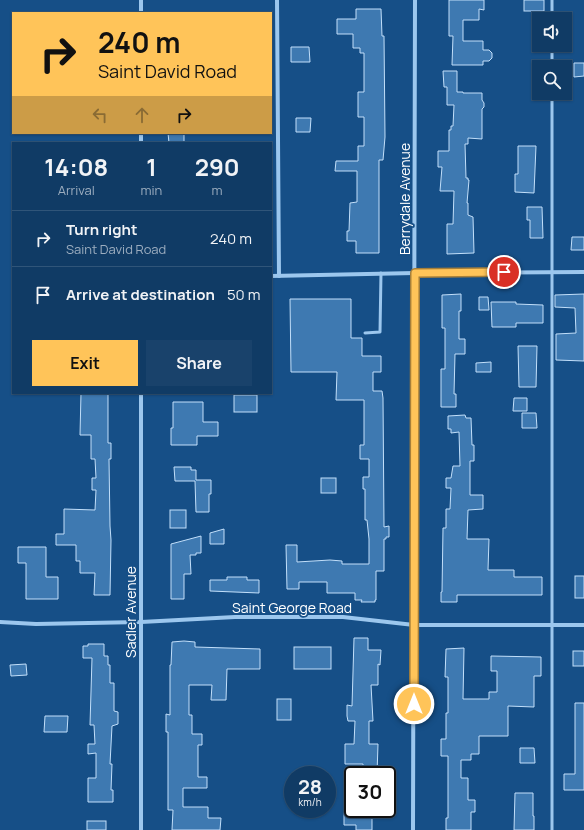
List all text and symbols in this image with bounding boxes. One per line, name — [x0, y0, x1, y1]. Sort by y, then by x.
map controls — [532, 12, 572, 100]
button: sound — [532, 12, 572, 52]
text: 240 m — [98, 23, 180, 61]
icon: right — [32, 28, 84, 80]
text: Saint David Road — [98, 59, 237, 83]
button: search — [532, 60, 572, 100]
icon: left — [89, 104, 111, 126]
icon: ahead — [131, 104, 153, 126]
icon: right — [173, 104, 195, 126]
street label: Berrydale Avenue — [395, 143, 414, 255]
text: 14:08 — [44, 150, 108, 183]
text: 1 — [146, 150, 157, 183]
text: 290 — [195, 150, 240, 183]
text: Arrival — [58, 181, 95, 199]
text: min — [141, 181, 162, 199]
text: m — [212, 181, 223, 199]
text: Turn right — [66, 219, 137, 240]
icon: right — [32, 228, 54, 250]
text: 240 m — [210, 228, 252, 249]
text: Saint David Road — [66, 240, 166, 258]
pin — [487, 255, 521, 289]
icon: arrive — [493, 261, 515, 283]
icon: arrive — [32, 284, 54, 306]
text: Arrive at destination — [66, 284, 215, 305]
text: 50 m — [227, 284, 260, 305]
button: Exit — [32, 340, 138, 386]
button: Share — [146, 340, 252, 386]
street label: Sadler Avenue — [121, 566, 140, 658]
street label: Saint George Road — [232, 598, 352, 617]
position arrow — [393, 683, 435, 725]
speed limit sign: 30 — [344, 766, 396, 818]
text: 28 — [298, 773, 322, 800]
text: km/h — [298, 795, 322, 809]

